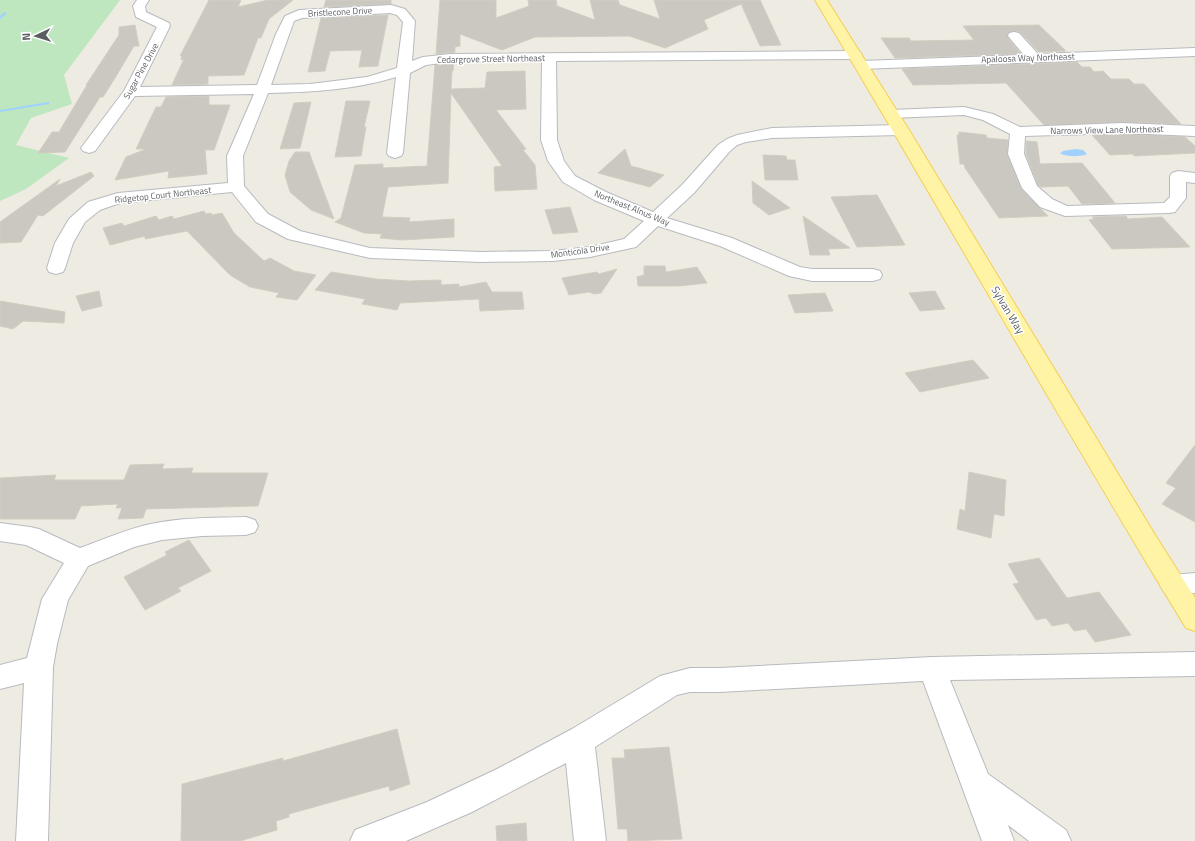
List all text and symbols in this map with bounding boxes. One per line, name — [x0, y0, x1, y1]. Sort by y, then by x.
street label: Bristlecone Drive — [308, 3, 373, 20]
north arrow — [16, 16, 56, 56]
text: N — [18, 32, 34, 41]
street label: Sugar Pine Drive — [120, 40, 162, 101]
street label: Apaloosa Way Northeast — [981, 49, 1076, 66]
street label: Cedargrove Street Northeast — [437, 51, 546, 66]
street label: Narrows View Lane Northeast — [1050, 122, 1165, 137]
street label: Ridgetop Court Northeast — [114, 183, 213, 206]
street label: Northeast Alnus Way — [593, 186, 672, 229]
street label: Monticola Drive — [550, 240, 611, 261]
street label: Sylvan Way — [987, 283, 1029, 337]

